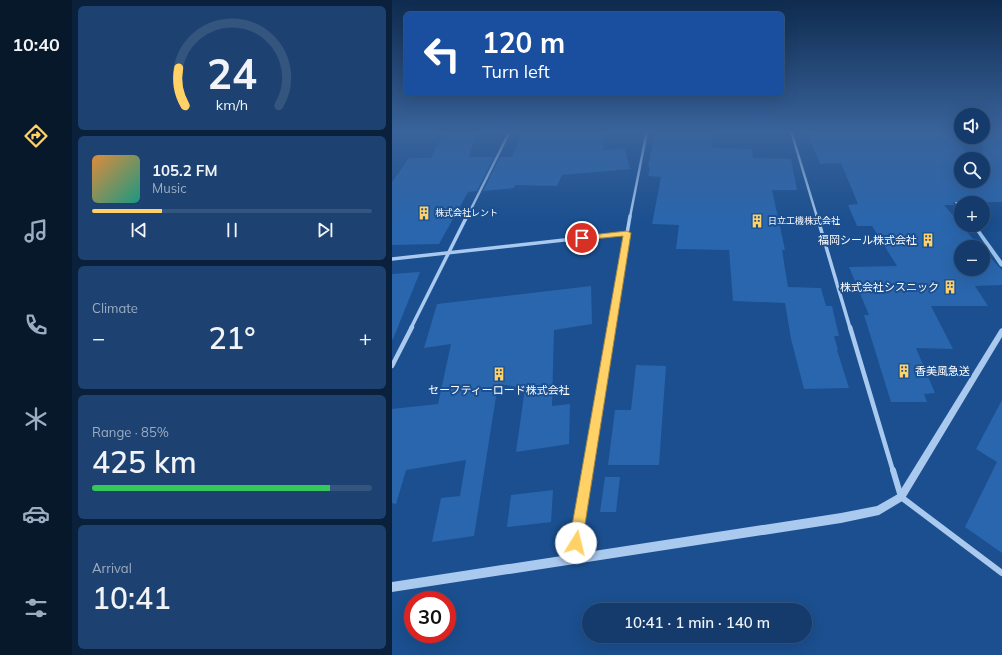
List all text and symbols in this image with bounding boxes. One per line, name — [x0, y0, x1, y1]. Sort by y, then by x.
text: 120 m — [482, 25, 565, 60]
icon: left — [416, 28, 468, 80]
text: 10:40 — [12, 33, 60, 56]
text: 24 — [207, 47, 257, 99]
text: Turn left — [482, 60, 550, 83]
text: km/h — [216, 95, 248, 113]
map controls — [954, 108, 990, 276]
button: sound — [954, 108, 990, 144]
icon: directions — [22, 122, 50, 150]
button: search — [954, 152, 990, 188]
text: 105.2 FM — [152, 161, 217, 180]
text: Music — [152, 180, 187, 196]
button: + — [954, 196, 990, 232]
building icon: 株式会社レント — [416, 205, 432, 221]
place label: 株式会社レント — [435, 207, 498, 218]
building icon: 日立工機株式会社 — [749, 213, 765, 229]
place label: 日立工機株式会社 — [768, 215, 840, 226]
icon: music — [22, 217, 50, 245]
icon: previous — [128, 219, 150, 241]
icon: pause — [221, 219, 243, 241]
icon: next — [314, 219, 336, 241]
pin — [565, 221, 599, 255]
icon: arrive — [571, 227, 593, 249]
building icon: 福岡シール株式会社 — [920, 232, 936, 248]
place label: 福岡シール株式会社 — [818, 233, 917, 247]
button: − — [954, 240, 990, 276]
building icon: 株式会社シスニック — [942, 279, 958, 295]
place label: 株式会社シスニック — [840, 280, 939, 294]
text: Climate — [92, 300, 138, 316]
icon: phone — [22, 311, 50, 339]
text: 21° — [208, 319, 256, 357]
text: − — [92, 324, 105, 352]
text: + — [359, 324, 372, 352]
building icon: 香美風急送 — [896, 363, 912, 379]
place label: 香美風急送 — [915, 364, 970, 378]
building icon: セーフティーロード株式会社 — [491, 366, 507, 382]
place label: セーフティーロード株式会社 — [428, 383, 570, 397]
icon: climate — [22, 405, 50, 433]
text: Range · 85% — [92, 424, 169, 440]
text: 425 km — [92, 443, 197, 481]
icon: car — [22, 500, 50, 528]
position arrow — [555, 522, 597, 564]
text: Arrival — [92, 560, 132, 576]
text: 10:41 — [92, 579, 171, 617]
speed limit sign: 30 — [404, 591, 456, 643]
icon: filters — [22, 594, 50, 622]
text: 10:41 · 1 min · 140 m — [624, 613, 770, 632]

